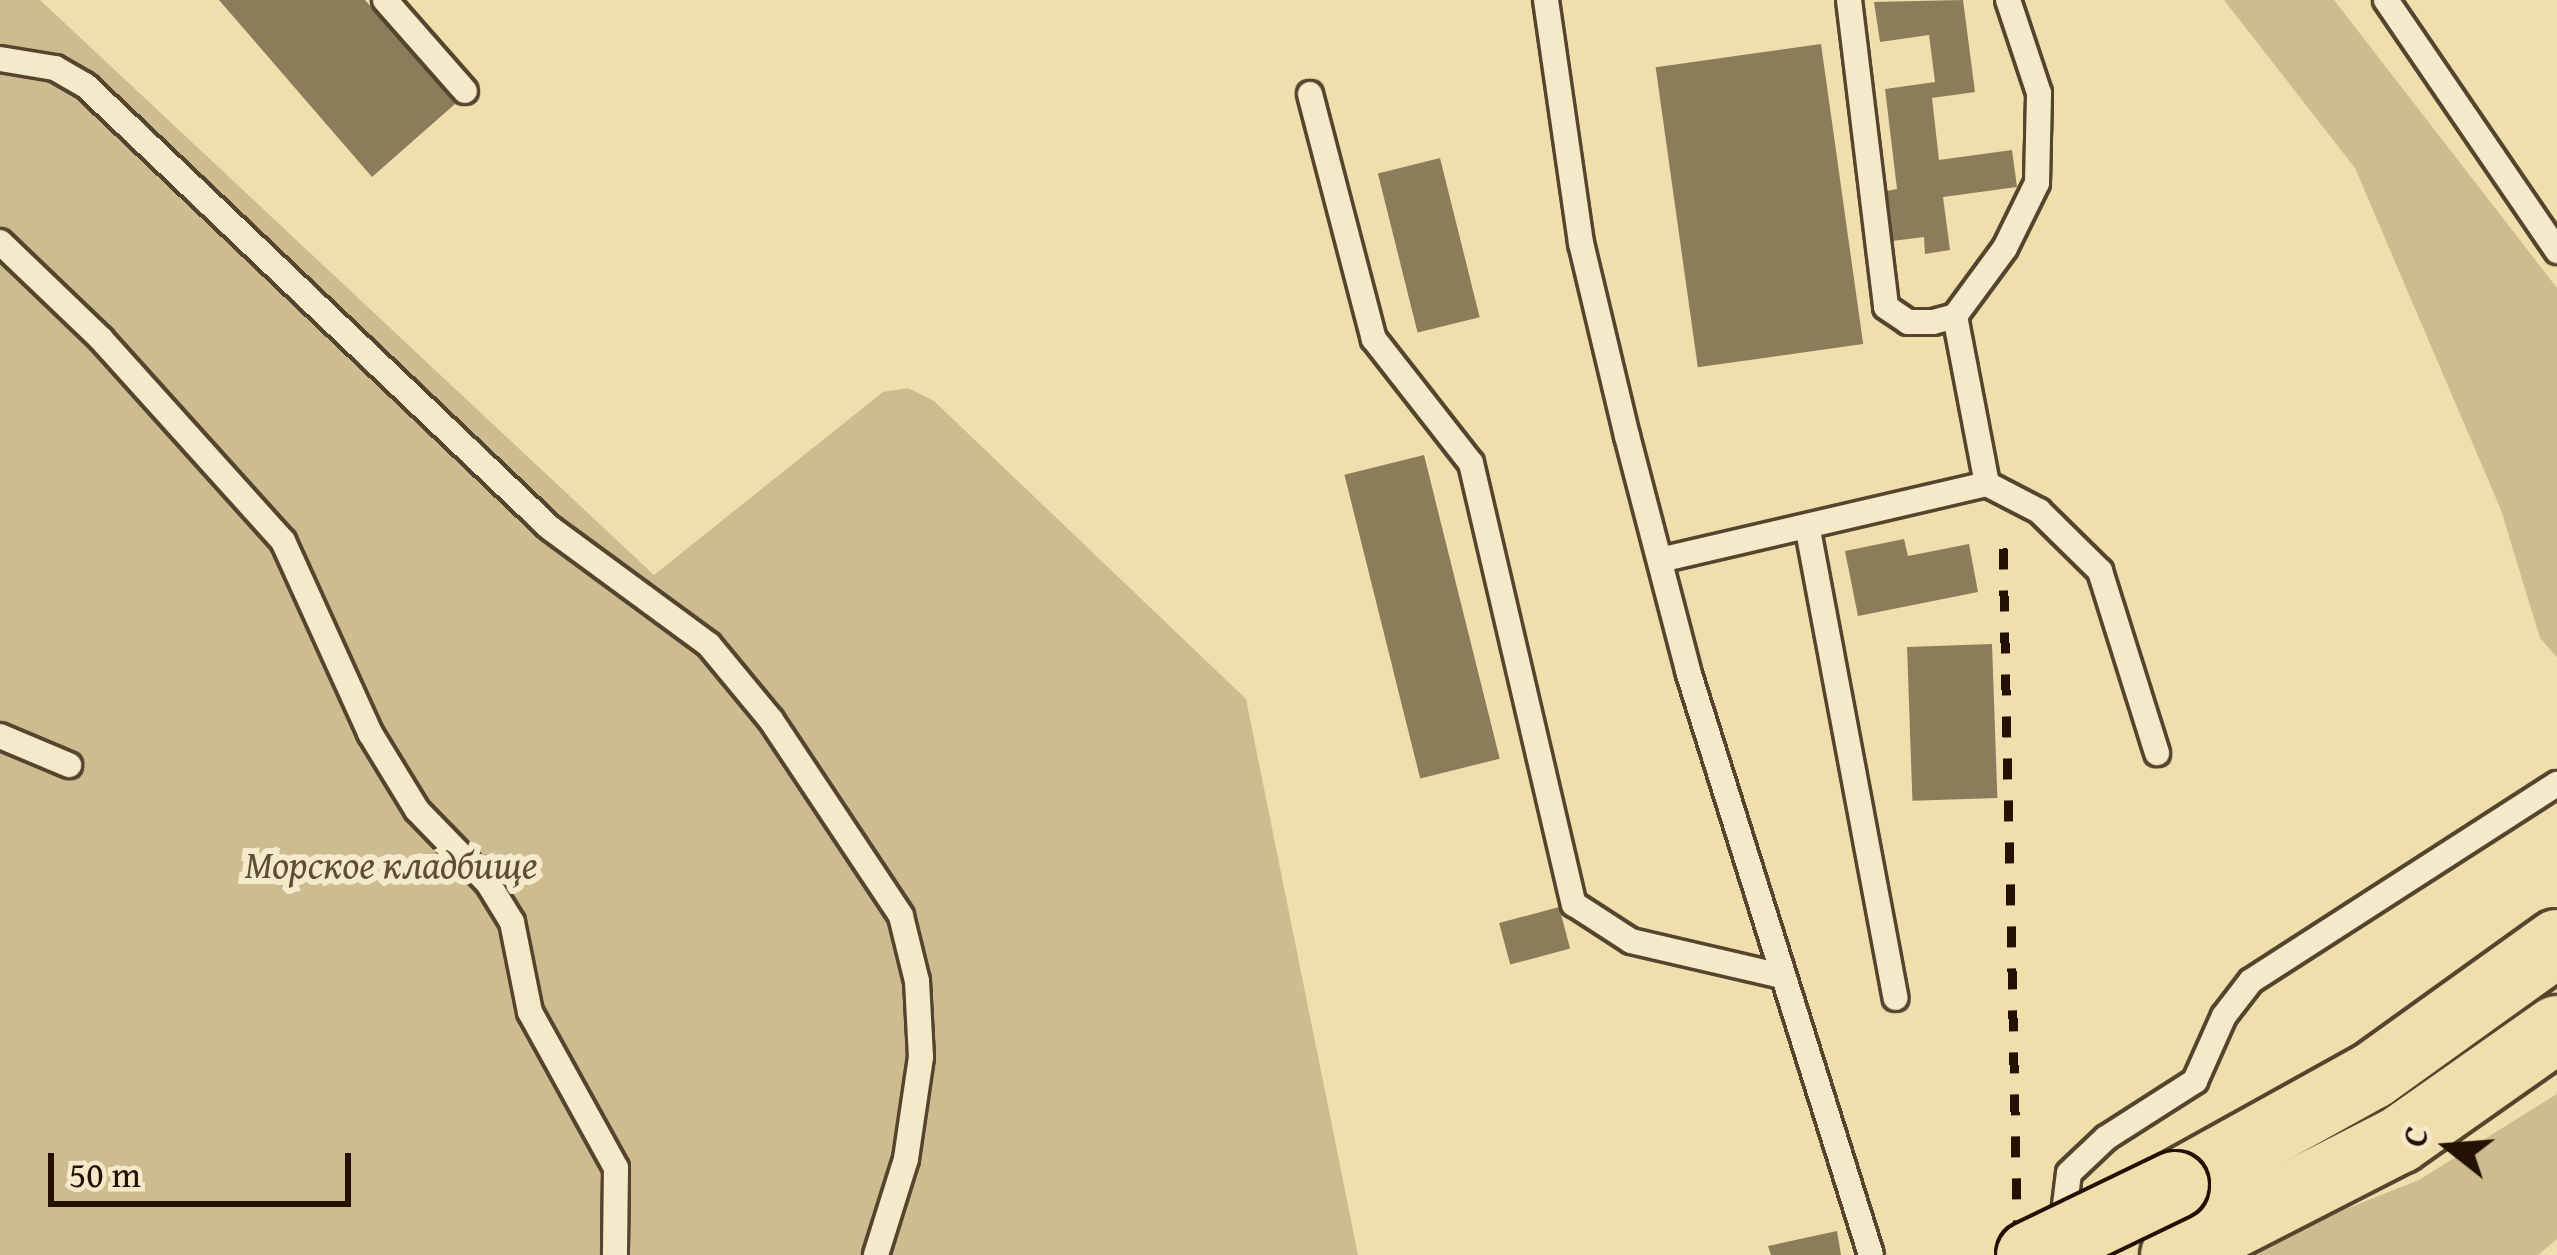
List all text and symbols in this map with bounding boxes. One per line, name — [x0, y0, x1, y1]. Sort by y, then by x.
park label: Морское кладбище — [244, 841, 538, 887]
north arrow — [2389, 1087, 2509, 1207]
text: С — [2389, 1121, 2440, 1152]
scale bar — [54, 1129, 357, 1203]
text: 50 m — [69, 1147, 141, 1200]

